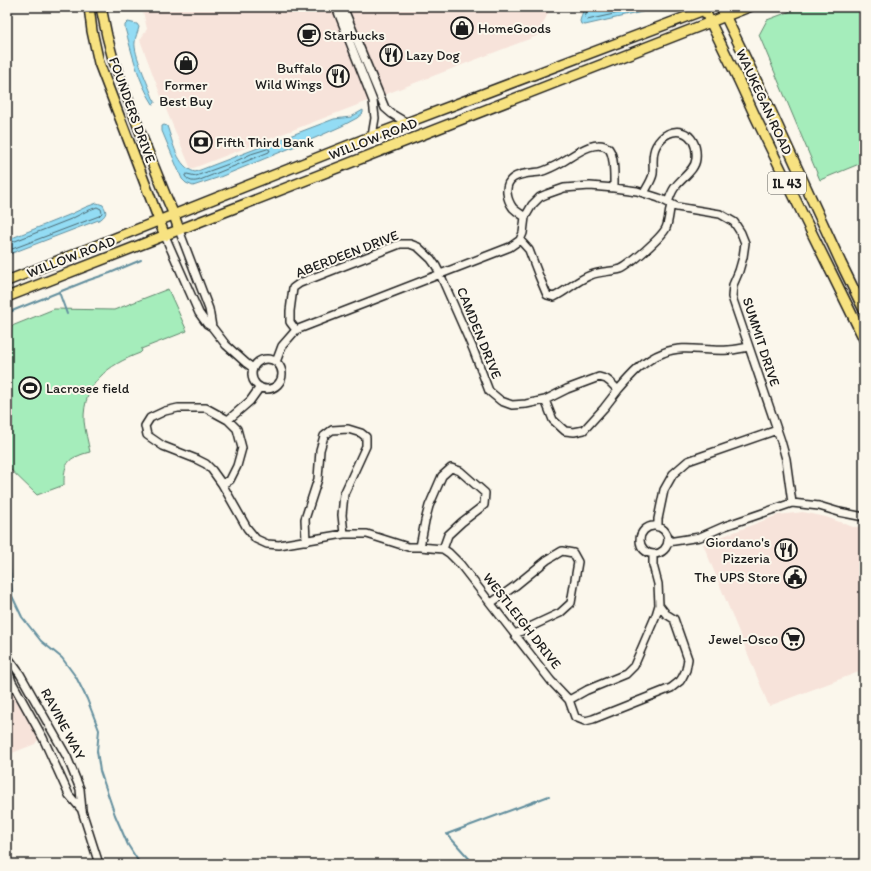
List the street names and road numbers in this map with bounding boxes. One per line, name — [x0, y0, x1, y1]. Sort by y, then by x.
street label: WAUKEGAN ROAD — [732, 46, 796, 158]
street label: FOUNDERS DRIVE — [105, 55, 159, 165]
street label: WILLOW ROAD — [326, 114, 420, 164]
road number: IL 43 — [768, 172, 806, 194]
street label: ABERDEEN DRIVE — [293, 226, 401, 281]
street label: WILLOW ROAD — [24, 232, 118, 282]
street label: CAMDEN DRIVE — [453, 285, 505, 382]
street label: SUMMIT DRIVE — [739, 295, 783, 389]
street label: WESTLEIGH DRIVE — [479, 570, 565, 673]
street label: RAVINE WAY — [37, 685, 89, 763]

